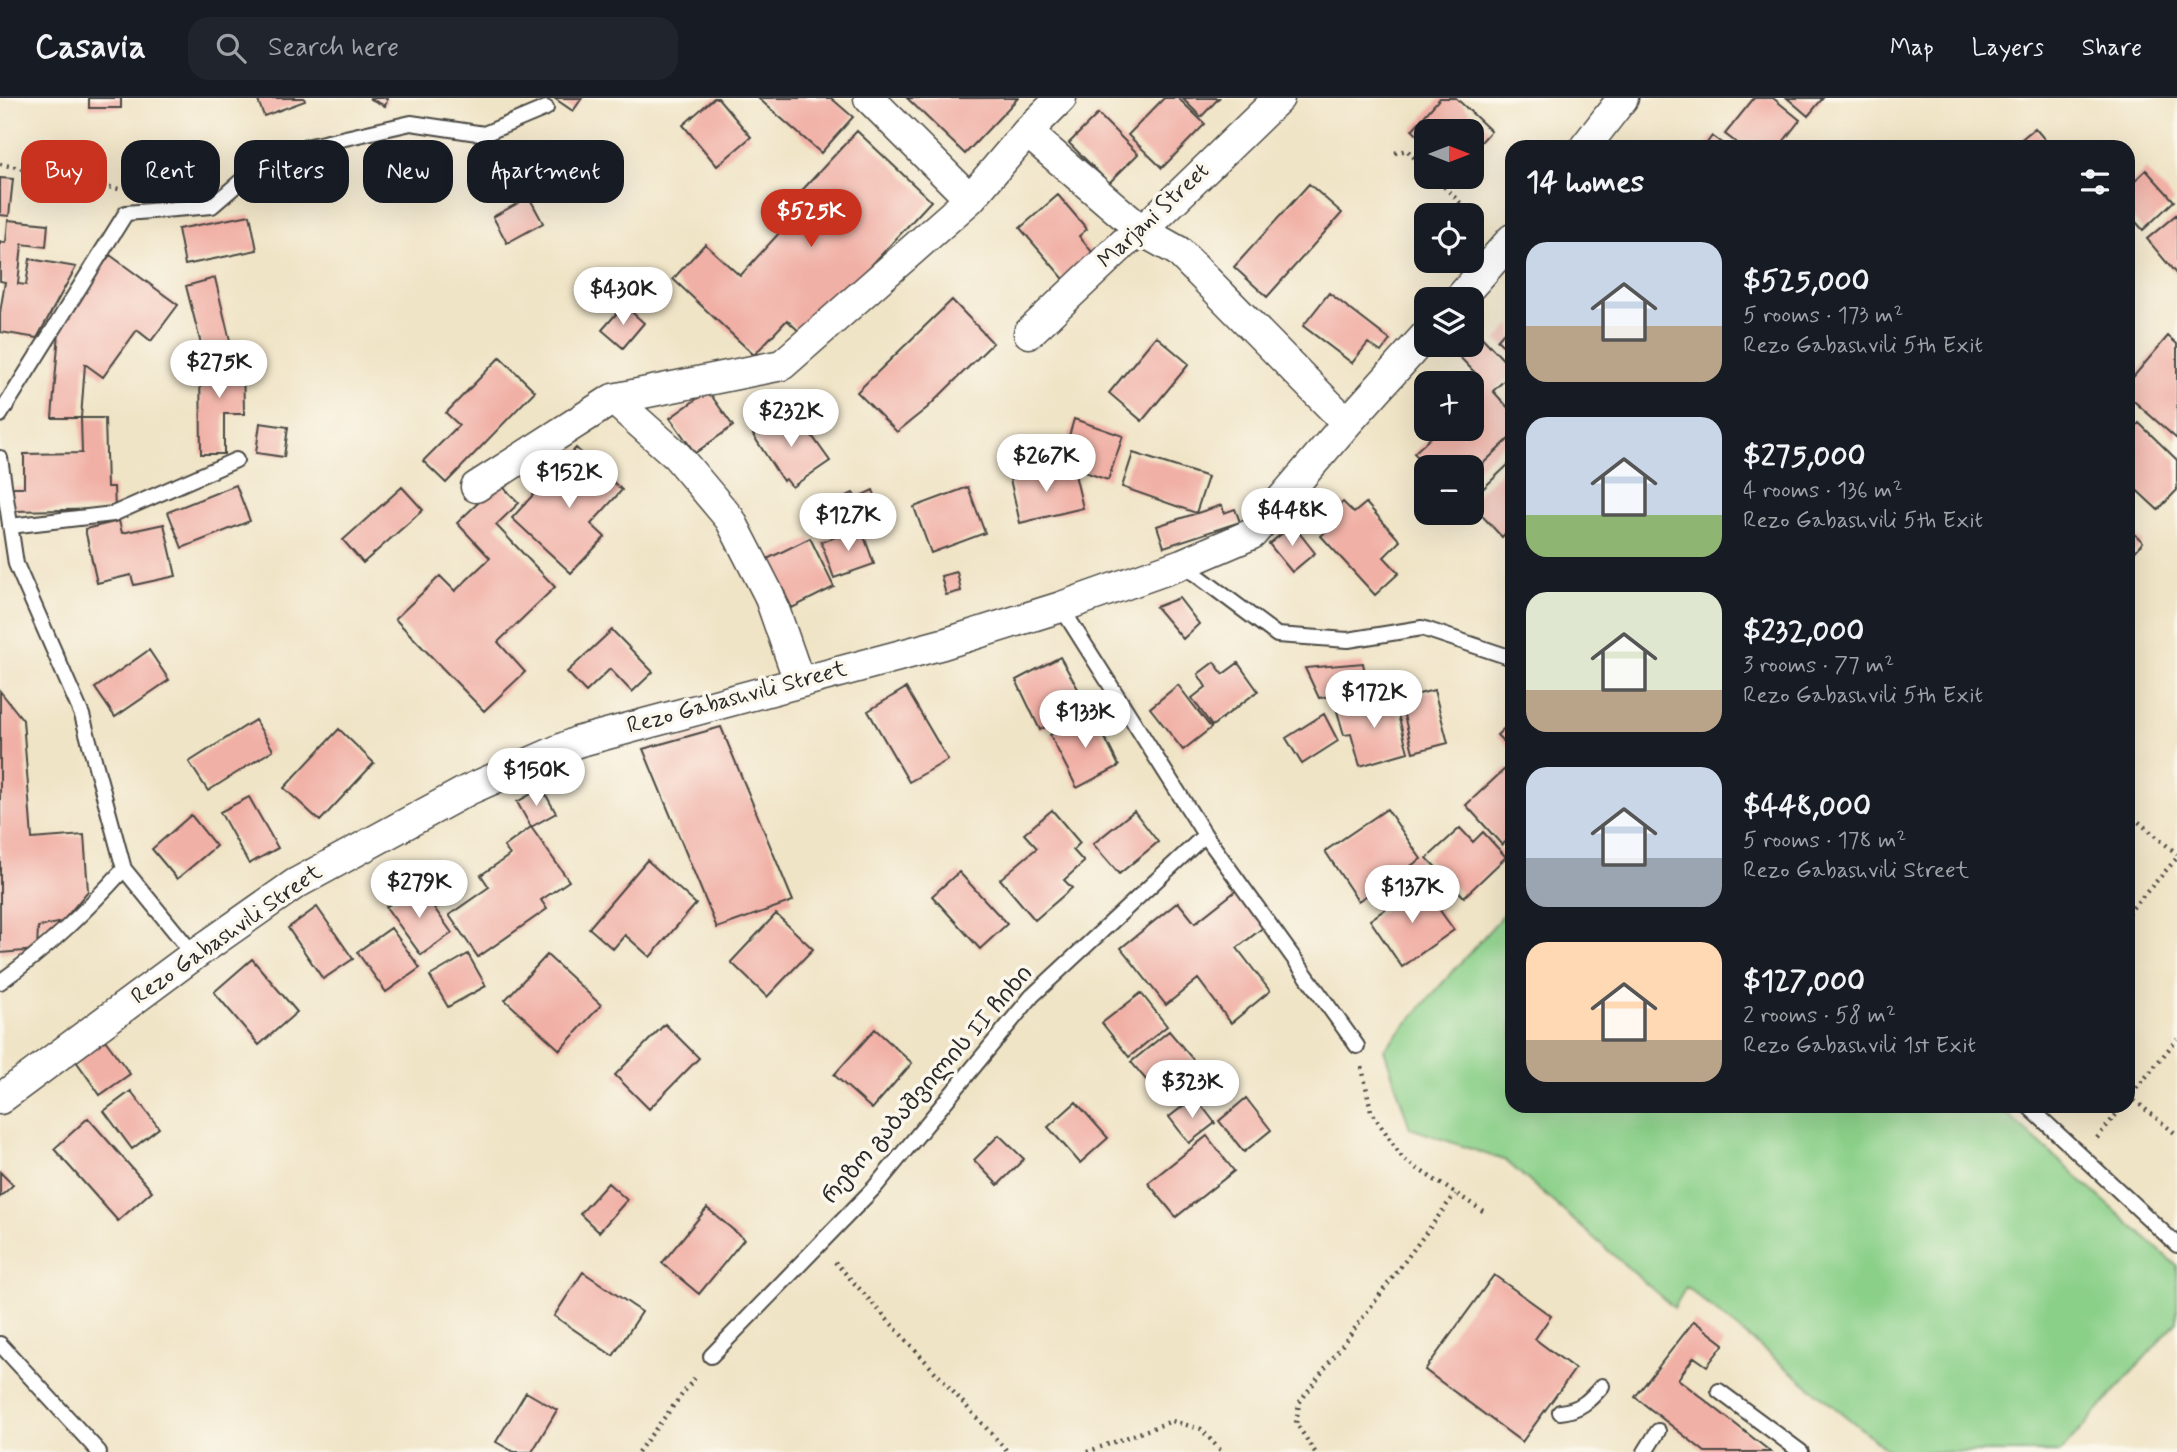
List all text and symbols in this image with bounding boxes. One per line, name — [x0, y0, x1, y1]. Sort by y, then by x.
search box — [188, 17, 678, 80]
text: Casavia — [35, 26, 146, 70]
icon: search — [212, 29, 250, 67]
text: Search here — [268, 31, 399, 65]
text: Map — [1890, 33, 1934, 64]
text: Layers — [1972, 33, 2044, 64]
text: Share — [2082, 33, 2142, 64]
north arrow — [1414, 119, 1484, 189]
map controls — [1414, 119, 1484, 525]
chip: Buy — [21, 140, 107, 203]
chip: Rent — [121, 140, 220, 203]
chip: Filters — [234, 140, 349, 203]
chip: New — [363, 140, 453, 203]
chip: Apartment — [467, 140, 624, 203]
street label: Marjani Street — [1092, 157, 1216, 275]
text: 14 homes — [1526, 163, 1644, 202]
icon: filters — [2076, 163, 2114, 201]
pin: $525K — [762, 190, 860, 249]
text: $525K — [777, 197, 845, 227]
button: locate — [1414, 203, 1484, 273]
text: $525,000 — [1743, 262, 1870, 301]
pin: $430K — [574, 268, 672, 327]
icon: home — [1582, 270, 1666, 354]
text: $430K — [590, 275, 656, 305]
button: layers — [1414, 287, 1484, 357]
text: 5 rooms · 173 m² — [1743, 301, 1903, 331]
text: Rezo Gabashvili 5th Exit — [1743, 331, 1983, 361]
pin: $275K — [170, 341, 268, 400]
text: $275K — [186, 348, 252, 378]
button: + — [1414, 371, 1484, 441]
pin: $232K — [742, 390, 840, 449]
text: $232K — [759, 397, 823, 427]
pin: $267K — [997, 434, 1095, 494]
text: $275,000 — [1743, 437, 1866, 476]
text: $267K — [1013, 442, 1079, 472]
icon: home — [1582, 445, 1666, 529]
pin: $152K — [520, 450, 618, 510]
button: − — [1414, 455, 1484, 525]
text: $152K — [536, 458, 602, 488]
text: 4 rooms · 136 m² — [1743, 476, 1903, 506]
pin: $448K — [1243, 489, 1341, 548]
pin: $127K — [799, 494, 897, 553]
text: $448K — [1257, 496, 1327, 526]
text: $127K — [815, 501, 881, 531]
text: Rezo Gabashvili 5th Exit — [1743, 506, 1983, 536]
text: $232,000 — [1743, 612, 1864, 651]
icon: home — [1582, 620, 1666, 704]
text: 3 rooms · 77 m² — [1743, 651, 1894, 681]
street label: Rezo Gabashvili Street — [624, 654, 851, 742]
pin: $172K — [1325, 670, 1423, 730]
text: $172K — [1341, 678, 1407, 708]
text: Rezo Gabashvili 5th Exit — [1743, 681, 1983, 711]
pin: $133K — [1036, 690, 1134, 750]
text: $133K — [1055, 698, 1115, 728]
pin: $150K — [487, 748, 585, 808]
text: $150K — [503, 756, 569, 786]
text: $448,000 — [1743, 787, 1871, 826]
icon: home — [1582, 795, 1666, 879]
text: 5 rooms · 178 m² — [1743, 826, 1906, 856]
text: Rezo Gabashvili Street — [1743, 856, 1969, 886]
street label: Rezo Gabashvili Street — [126, 858, 329, 1012]
pin: $279K — [370, 860, 468, 920]
pin: $137K — [1363, 866, 1461, 925]
text: $279K — [387, 868, 451, 898]
text: $137K — [1381, 873, 1443, 903]
street label: რეზო გაბაშვილის II ჩიხი — [816, 959, 1040, 1211]
text: $127,000 — [1743, 962, 1865, 1001]
icon: home — [1582, 970, 1666, 1054]
text: 2 rooms · 58 m² — [1743, 1001, 1896, 1031]
text: Rezo Gabashvili 1st Exit — [1743, 1031, 1976, 1061]
pin: $323K — [1143, 1060, 1241, 1120]
text: $323K — [1161, 1068, 1223, 1098]

